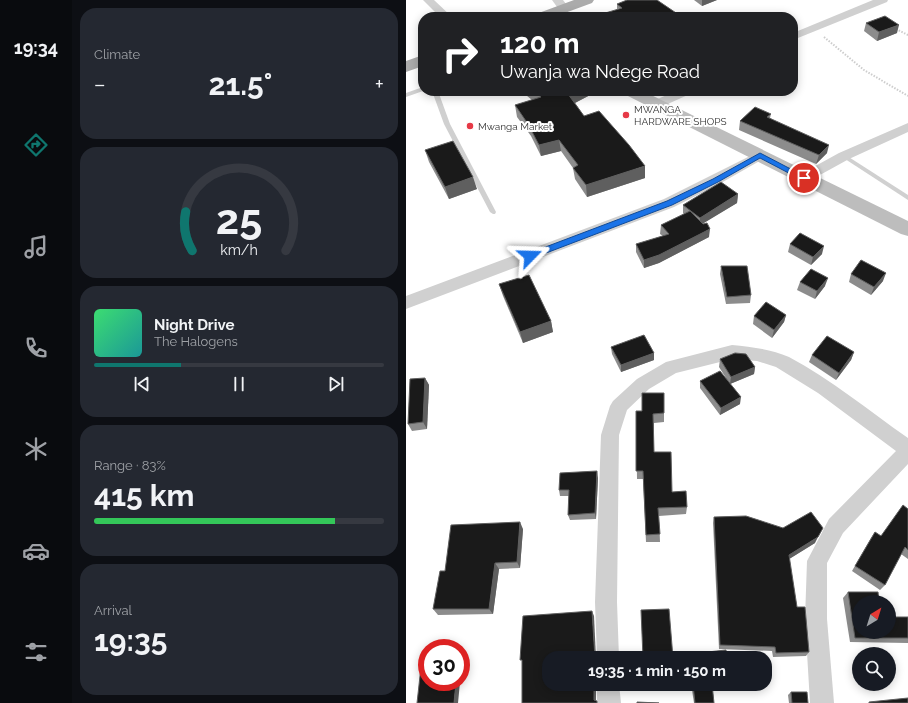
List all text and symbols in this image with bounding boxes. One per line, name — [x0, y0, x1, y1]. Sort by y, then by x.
text: 120 m — [500, 27, 580, 60]
icon: right — [434, 28, 486, 80]
text: 19:34 — [14, 37, 58, 58]
text: Climate — [94, 47, 140, 62]
text: Uwanja wa Ndege Road — [500, 61, 700, 82]
text: 21.5° — [209, 67, 272, 102]
text: − — [94, 71, 106, 97]
text: + — [375, 71, 384, 97]
place label: MWANGA HARDWARE SHOPS — [634, 104, 727, 127]
marker: MWANGA HARDWARE SHOPS — [621, 110, 631, 120]
marker: Mwanga Market — [465, 121, 475, 131]
place label: Mwanga Market — [478, 121, 553, 132]
icon: directions — [22, 131, 50, 159]
pin — [787, 161, 821, 195]
icon: arrive — [793, 167, 815, 189]
text: 25 — [216, 194, 262, 243]
icon: music — [22, 233, 50, 261]
position arrow — [509, 235, 551, 277]
text: km/h — [220, 241, 258, 257]
text: Night Drive — [154, 316, 234, 334]
icon: phone — [22, 334, 50, 362]
text: The Halogens — [154, 334, 238, 349]
icon: previous — [131, 373, 153, 395]
icon: pause — [228, 373, 250, 395]
icon: next — [325, 373, 347, 395]
icon: climate — [22, 435, 50, 463]
text: Range · 83% — [94, 458, 166, 473]
text: 415 km — [94, 478, 194, 513]
icon: car — [22, 537, 50, 565]
north arrow — [852, 595, 896, 639]
map controls — [852, 595, 896, 691]
text: Arrival — [94, 603, 132, 618]
text: 19:35 — [94, 623, 167, 658]
icon: filters — [22, 638, 50, 666]
speed limit sign: 30 — [418, 639, 470, 691]
button: search — [852, 647, 896, 691]
text: 19:35 · 1 min · 150 m — [588, 662, 726, 680]

